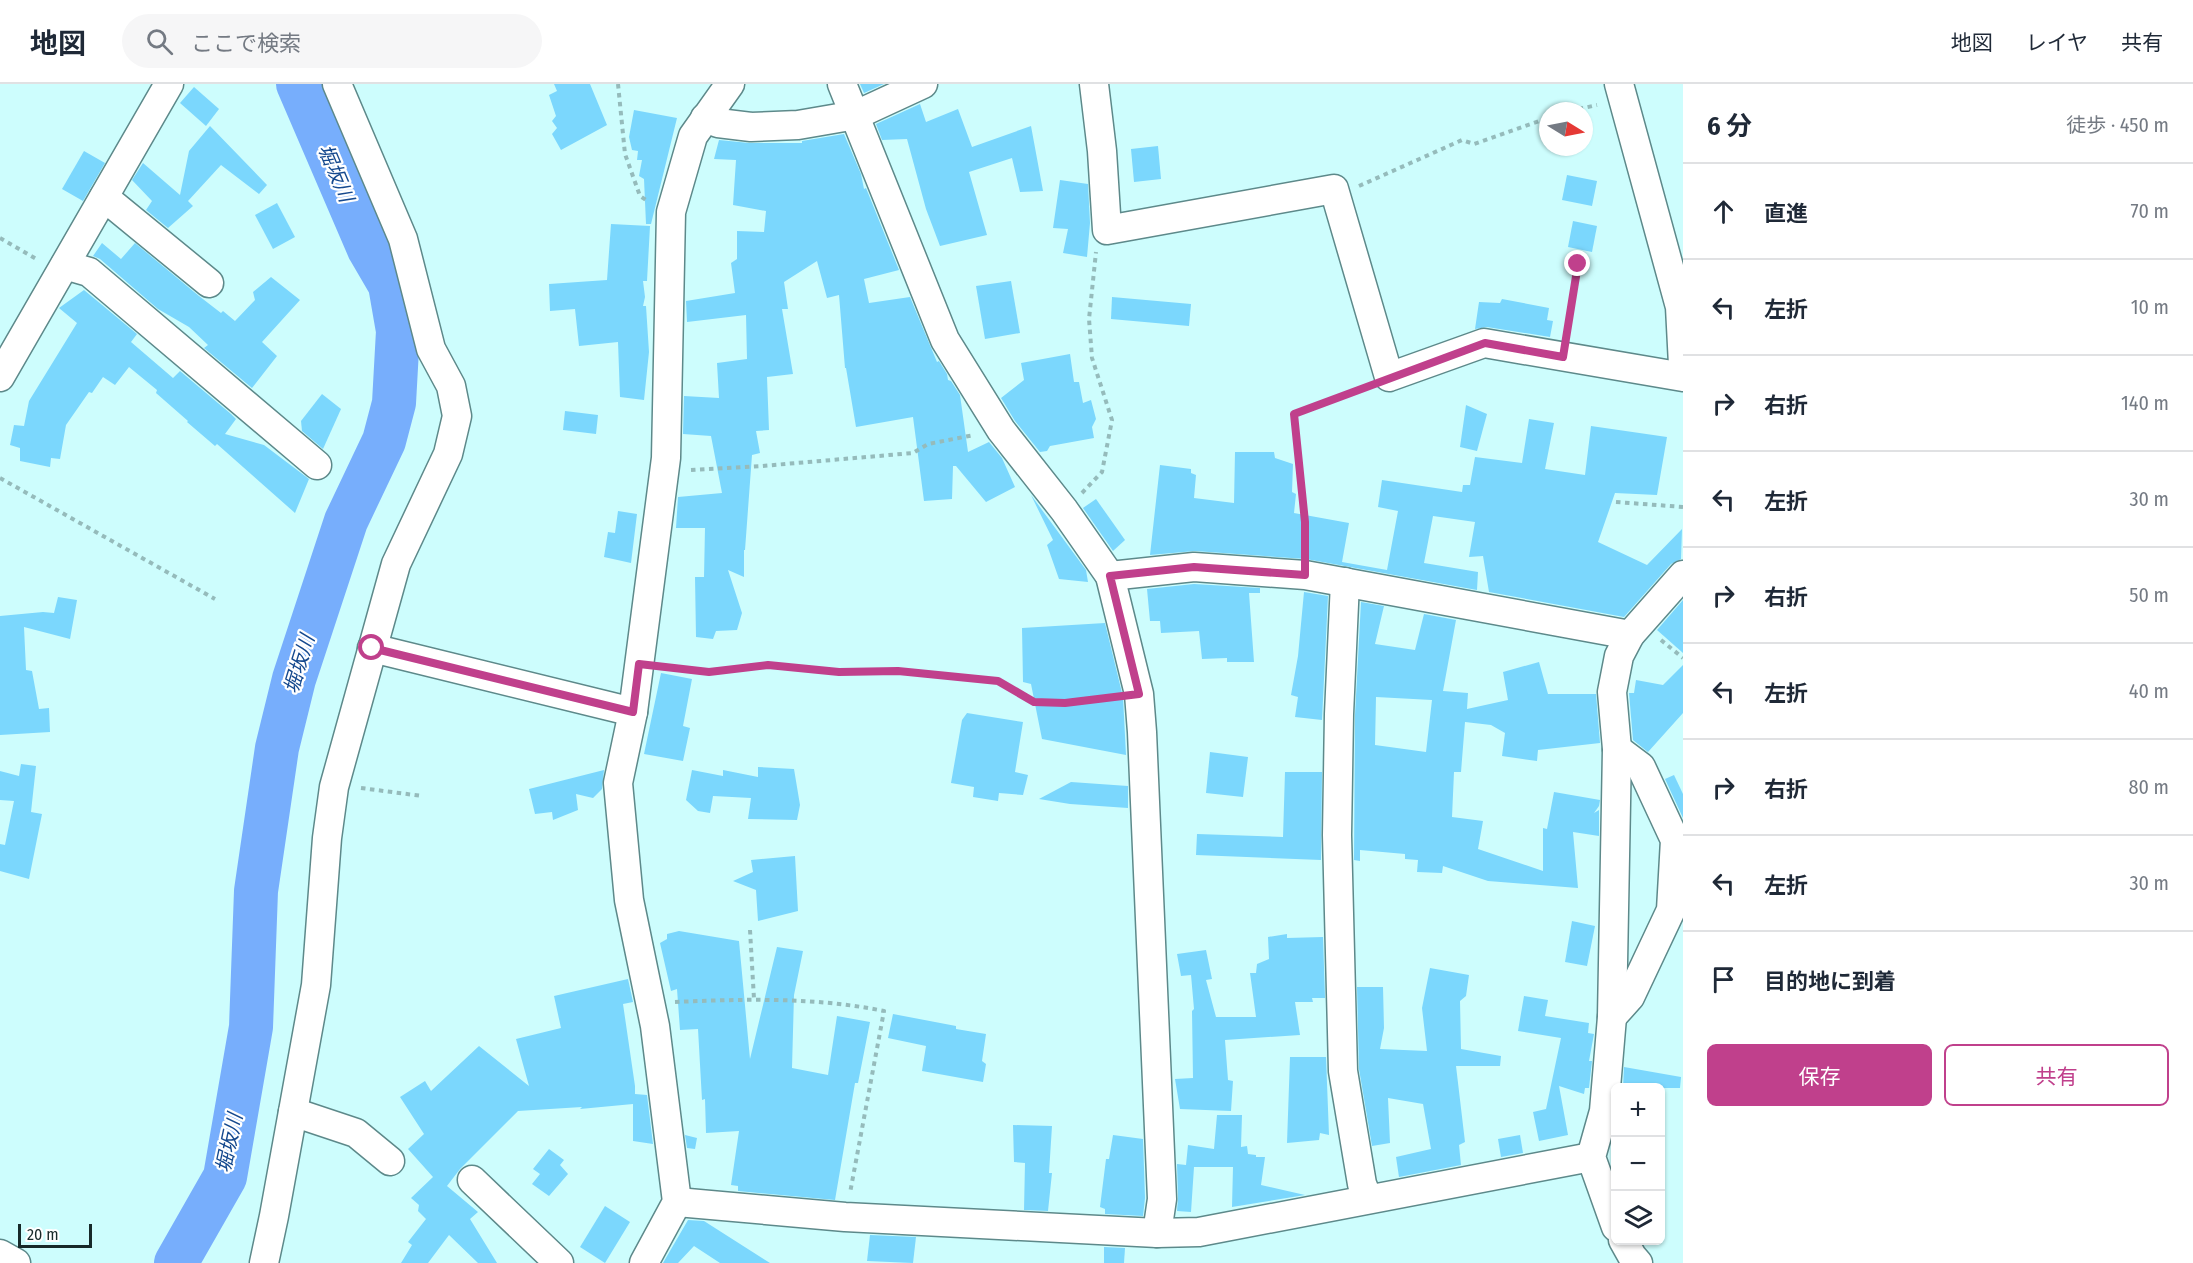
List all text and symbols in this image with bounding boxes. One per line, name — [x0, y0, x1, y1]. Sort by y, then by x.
search box — [122, 14, 542, 68]
icon: search — [143, 25, 176, 58]
text: 地図 — [30, 27, 86, 60]
text: ここで検索 — [191, 30, 301, 57]
text: 地図 — [1951, 30, 1993, 56]
text: レイヤ — [2026, 30, 2088, 56]
text: 共有 — [2121, 30, 2163, 56]
north arrow — [1539, 102, 1593, 156]
text: 6 分 — [1707, 111, 1752, 142]
text: 徒歩 · 450 m — [2066, 113, 2169, 137]
water label: 堀坂川 — [313, 141, 360, 207]
icon: ahead — [1707, 195, 1740, 228]
text: 70 m — [2131, 199, 2169, 223]
text: 直進 — [1764, 200, 1808, 227]
route end — [1564, 250, 1590, 276]
icon: left — [1707, 291, 1740, 324]
text: 10 m — [2131, 295, 2169, 319]
text: 左折 — [1764, 296, 1808, 323]
icon: right — [1707, 387, 1740, 420]
text: 140 m — [2121, 391, 2169, 415]
text: 右折 — [1764, 392, 1808, 419]
icon: left — [1707, 483, 1740, 516]
text: 30 m — [2129, 487, 2169, 511]
text: 左折 — [1764, 488, 1808, 515]
icon: right — [1707, 579, 1740, 612]
text: 50 m — [2129, 583, 2169, 607]
text: 右折 — [1764, 584, 1808, 611]
water label: 堀坂川 — [279, 630, 320, 696]
route start — [358, 634, 384, 660]
icon: left — [1707, 675, 1740, 708]
text: 40 m — [2129, 679, 2169, 703]
text: 左折 — [1764, 680, 1808, 707]
icon: right — [1707, 771, 1740, 804]
text: 80 m — [2129, 775, 2169, 799]
text: 右折 — [1764, 776, 1808, 803]
icon: left — [1707, 867, 1740, 900]
text: 30 m — [2129, 871, 2169, 895]
text: 左折 — [1764, 872, 1808, 899]
icon: arrive — [1707, 963, 1740, 996]
text: 目的地に到着 — [1764, 968, 1896, 995]
button: 保存 — [1707, 1044, 1932, 1106]
button: 共有 — [1944, 1044, 2169, 1106]
map controls — [1611, 1083, 1665, 1245]
button: + — [1611, 1083, 1665, 1137]
water label: 堀坂川 — [211, 1109, 247, 1175]
button: − — [1611, 1137, 1665, 1191]
button: layers — [1611, 1191, 1665, 1245]
scale bar — [18, 1221, 92, 1248]
text: 20 m — [27, 1225, 58, 1244]

